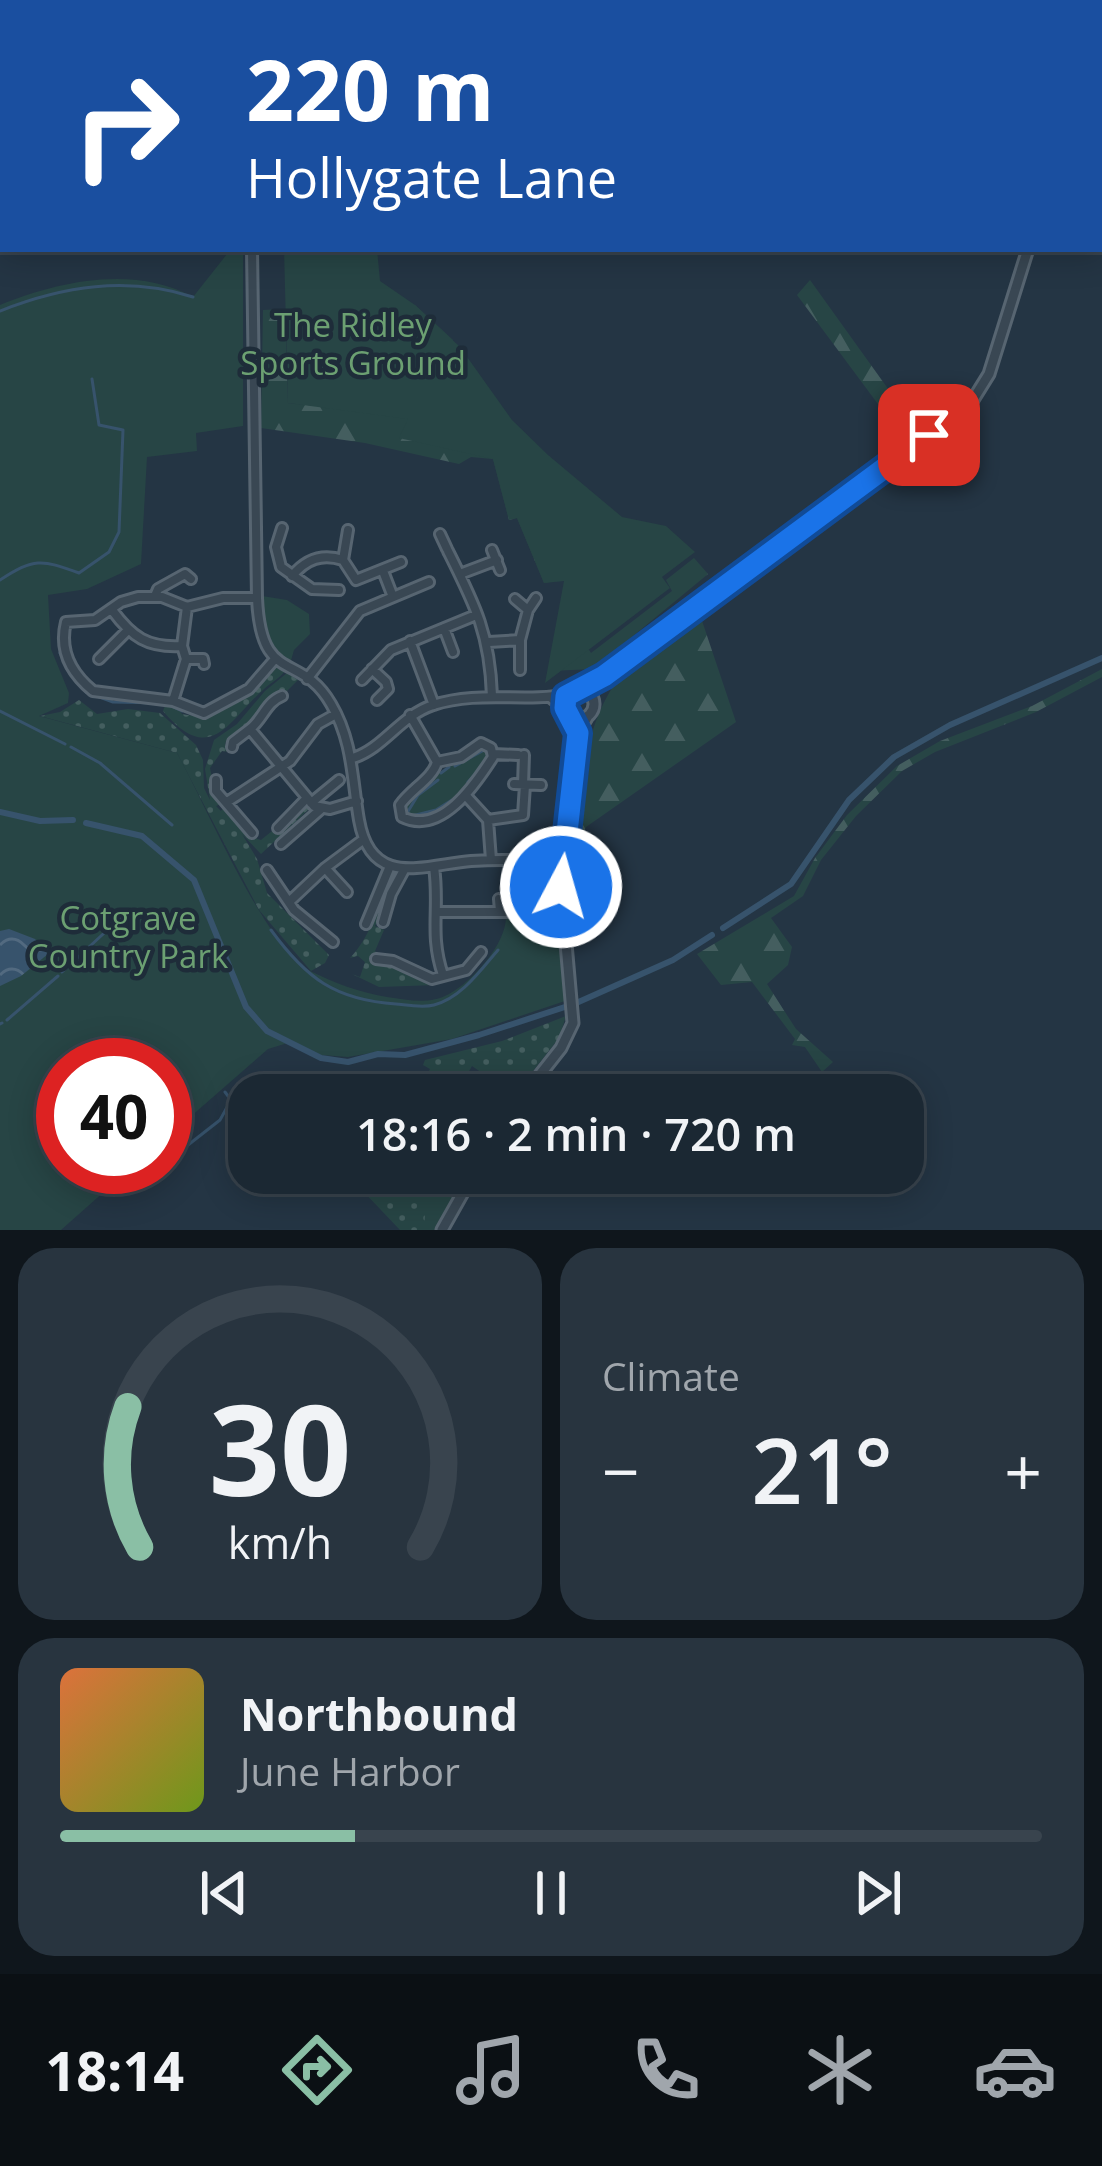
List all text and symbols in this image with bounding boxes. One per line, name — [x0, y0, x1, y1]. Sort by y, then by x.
text: 220 m — [246, 31, 494, 146]
icon: right — [48, 48, 204, 204]
text: Hollygate Lane — [246, 140, 617, 214]
park label: The Ridley Sports Ground — [240, 302, 466, 385]
pin — [878, 384, 980, 486]
icon: arrive — [896, 402, 962, 468]
position arrow — [498, 824, 624, 950]
park label: Cotgrave Country Park — [28, 895, 229, 978]
speed limit sign: 40 — [36, 1038, 192, 1194]
text: 18:16 · 2 min · 720 m — [356, 1103, 796, 1164]
text: Climate — [602, 1349, 740, 1402]
text: 30 — [209, 1363, 351, 1533]
text: 21° — [751, 1408, 893, 1530]
text: − — [602, 1425, 640, 1515]
text: + — [1004, 1425, 1042, 1515]
text: km/h — [228, 1513, 332, 1572]
text: Northbound — [240, 1683, 518, 1744]
text: June Harbor — [240, 1744, 460, 1797]
icon: previous — [191, 1860, 257, 1926]
icon: pause — [518, 1860, 584, 1926]
icon: next — [845, 1860, 911, 1926]
icon: directions — [275, 2028, 359, 2112]
icon: music — [449, 2028, 533, 2112]
icon: phone — [624, 2028, 708, 2112]
icon: climate — [798, 2028, 882, 2112]
icon: car — [973, 2028, 1057, 2112]
text: 18:14 — [45, 2033, 184, 2107]

